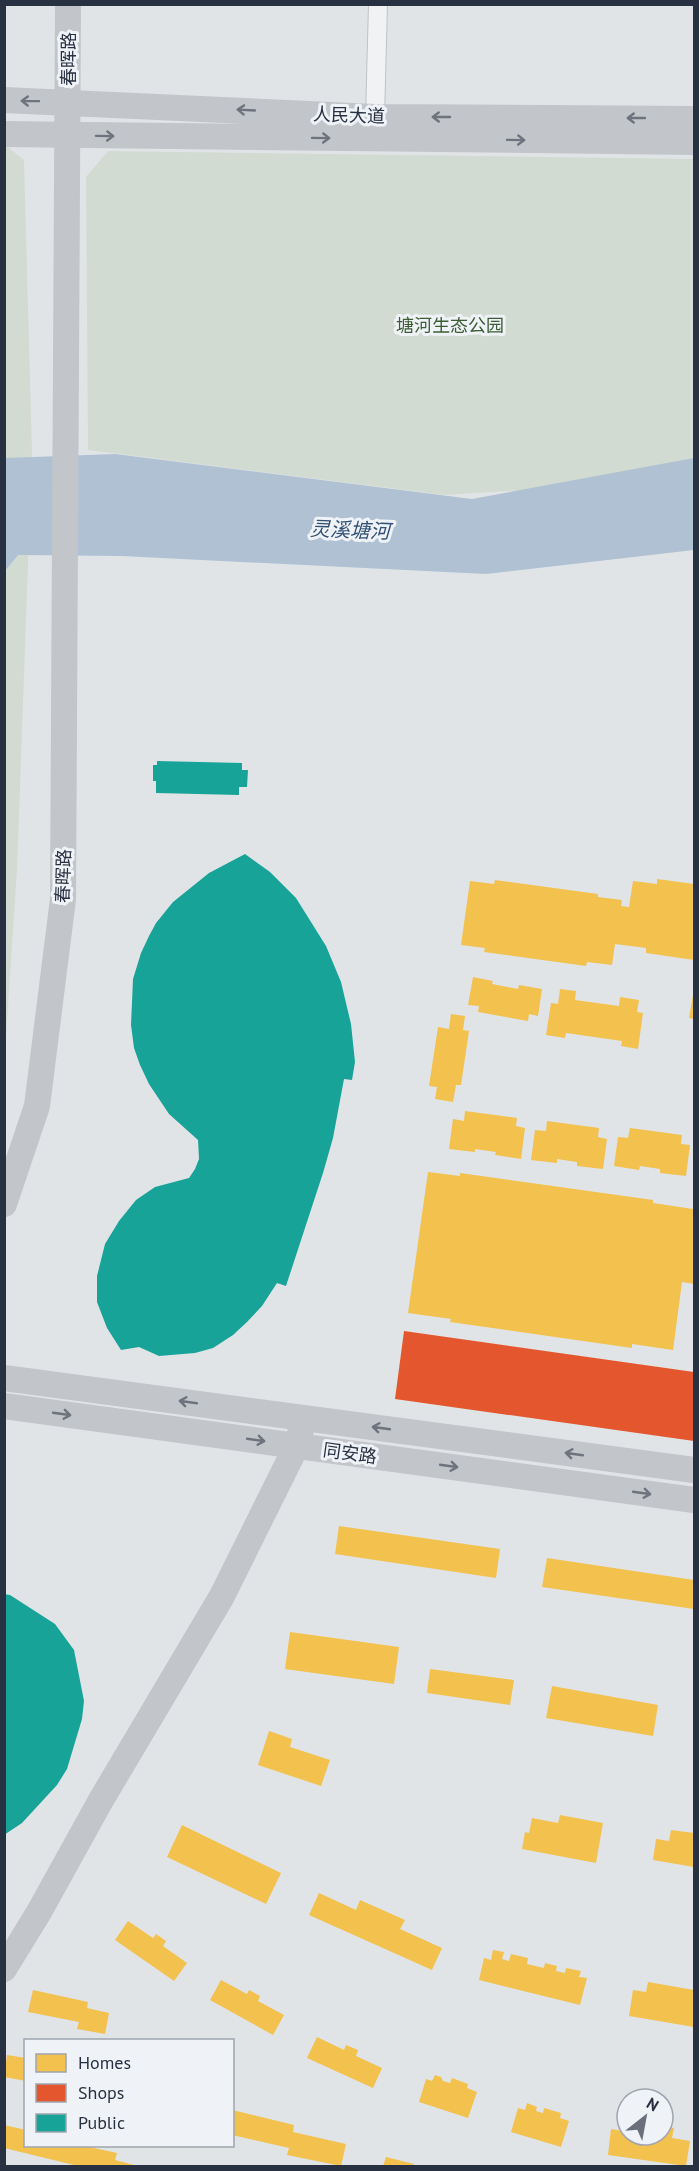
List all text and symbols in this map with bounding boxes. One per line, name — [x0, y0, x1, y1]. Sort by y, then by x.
street label: 春晖路 — [57, 32, 80, 86]
one-way arrow — [21, 95, 41, 107]
street label: 人民大道 — [313, 102, 385, 128]
one-way arrow — [237, 105, 257, 116]
one-way arrow — [432, 111, 452, 123]
one-way arrow — [627, 112, 647, 124]
one-way arrow — [94, 130, 114, 141]
one-way arrow — [310, 132, 330, 144]
one-way arrow — [505, 134, 525, 146]
park label: 塘河生态公园 — [396, 314, 504, 337]
water label: 灵溪塘河 — [310, 516, 394, 545]
street label: 春晖路 — [51, 849, 75, 903]
one-way arrow — [178, 1397, 198, 1408]
one-way arrow — [52, 1408, 72, 1419]
one-way arrow — [371, 1423, 391, 1434]
one-way arrow — [245, 1434, 265, 1445]
street label: 同安路 — [322, 1438, 378, 1468]
one-way arrow — [565, 1448, 584, 1459]
one-way arrow — [438, 1461, 458, 1472]
one-way arrow — [632, 1487, 652, 1498]
legend — [24, 2039, 234, 2147]
text: Homes — [78, 2051, 131, 2074]
text: Shops — [78, 2081, 124, 2104]
north arrow — [615, 2087, 675, 2147]
text: N — [643, 2093, 662, 2115]
text: Public — [78, 2111, 125, 2134]

